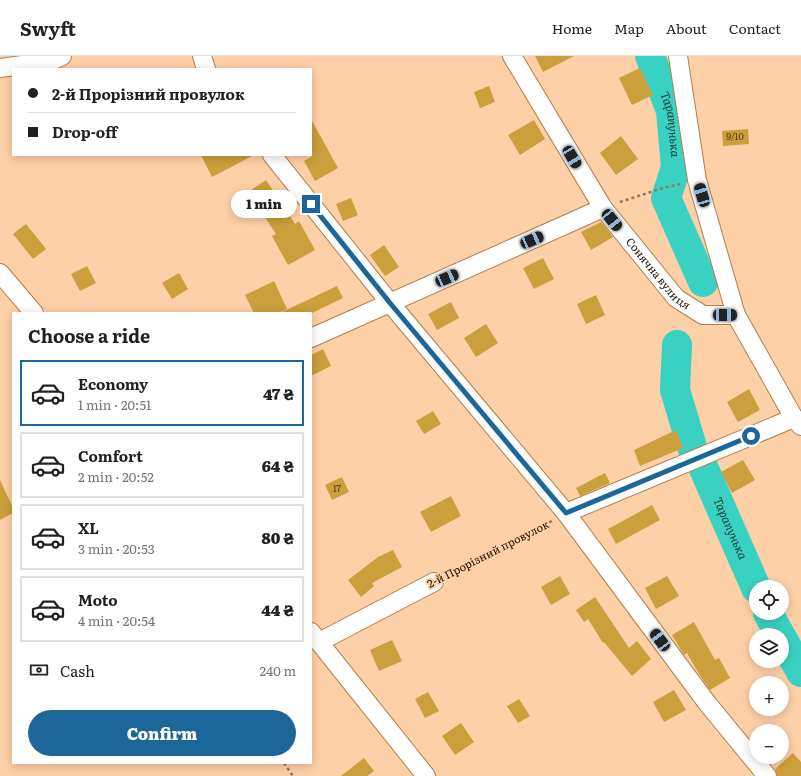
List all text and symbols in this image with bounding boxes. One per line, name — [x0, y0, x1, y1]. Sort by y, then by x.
text: Swyft — [20, 14, 76, 42]
text: Home — [552, 18, 592, 38]
text: Map — [614, 18, 644, 38]
text: About — [666, 18, 707, 38]
text: Contact — [729, 18, 781, 38]
text: 2-й Прорізний провулок — [52, 82, 245, 105]
water label: Тарапунька — [656, 89, 685, 158]
text: Drop-off — [52, 120, 117, 143]
house number: 9/10 — [726, 129, 744, 143]
car — [561, 144, 583, 170]
car — [693, 182, 711, 208]
callout: 1 min — [231, 190, 297, 218]
text: 1 min — [246, 194, 282, 213]
route end — [302, 195, 320, 213]
car — [600, 207, 624, 233]
car — [519, 230, 545, 250]
street label: Сонячна вулиця — [623, 234, 694, 312]
car — [434, 268, 460, 288]
car — [713, 309, 737, 321]
text: Choose a ride — [28, 322, 150, 349]
text: Economy — [78, 372, 148, 395]
icon: car — [30, 375, 66, 411]
text: 47 ₴ — [263, 382, 294, 405]
text: 1 min · 20:51 — [78, 395, 151, 414]
route start — [742, 427, 760, 445]
text: Comfort — [78, 444, 143, 467]
icon: car — [30, 447, 66, 483]
text: 64 ₴ — [262, 454, 294, 477]
text: 2 min · 20:52 — [78, 467, 154, 486]
house number: 17 — [333, 481, 341, 495]
water label: Тарапунька — [709, 494, 753, 562]
street label: 2-й Прорізний провулок — [424, 515, 552, 591]
text: XL — [78, 516, 99, 539]
icon: car — [30, 519, 66, 555]
text: 80 ₴ — [262, 526, 294, 549]
text: 3 min · 20:53 — [78, 539, 155, 558]
map controls — [749, 580, 789, 764]
button: locate — [749, 580, 789, 620]
text: Moto — [78, 588, 118, 611]
icon: car — [30, 591, 66, 627]
text: 44 ₴ — [261, 598, 294, 621]
text: 4 min · 20:54 — [78, 611, 155, 630]
car — [648, 627, 672, 653]
button: layers — [749, 628, 789, 668]
icon: cash — [28, 659, 50, 681]
text: Cash — [60, 659, 95, 682]
text: 240 m — [260, 661, 296, 680]
button: + — [749, 676, 789, 716]
button: Confirm — [28, 710, 296, 756]
button: − — [749, 724, 789, 764]

